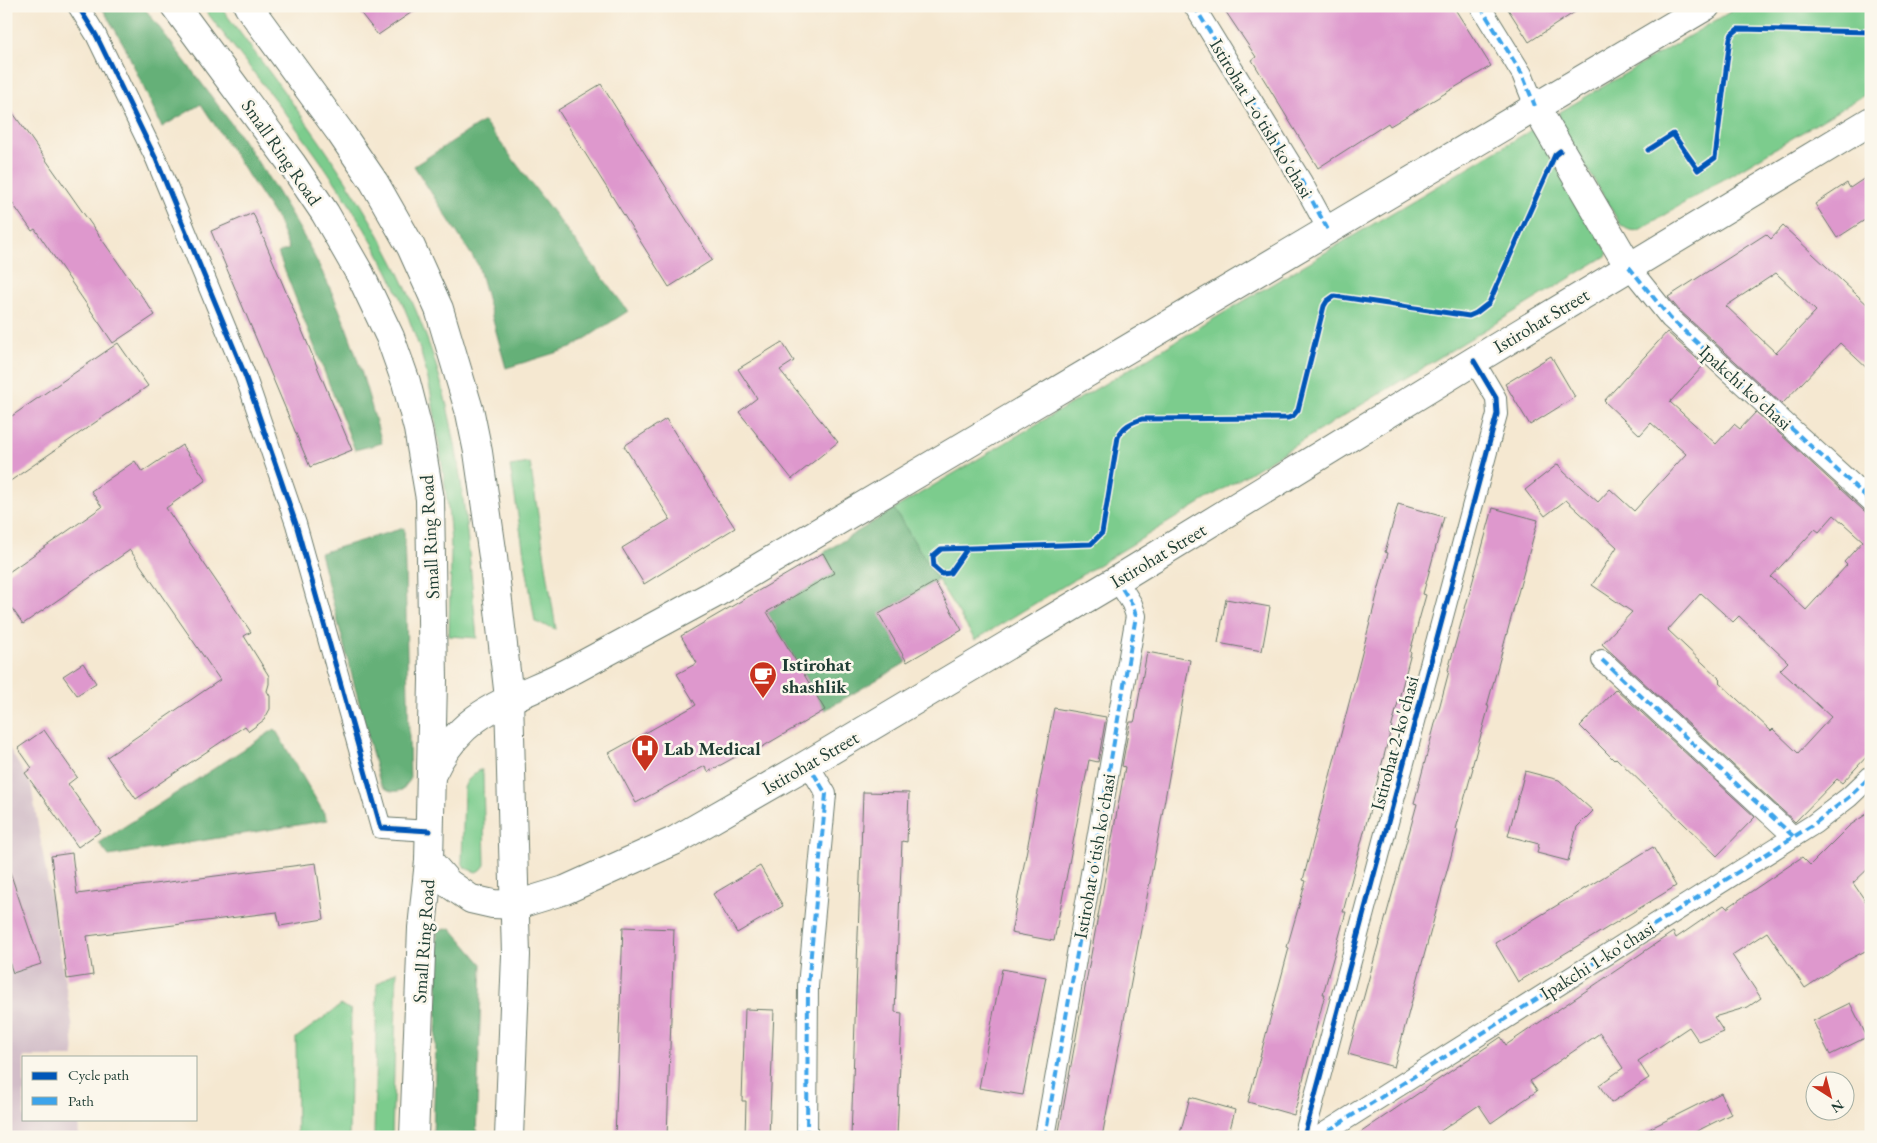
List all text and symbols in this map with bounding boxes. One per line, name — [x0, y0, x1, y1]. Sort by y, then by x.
street label: Istirohat 1-o'tish ko'chasi — [1204, 34, 1319, 203]
street label: Small Ring Road — [236, 94, 328, 211]
street label: Istirohat Street — [1489, 282, 1594, 359]
street label: Ipakchi ko'chasi — [1694, 339, 1798, 436]
street label: Small Ring Road — [414, 474, 445, 600]
street label: Istirohat Street — [1106, 517, 1211, 594]
place label: Istirohat shashlik — [782, 652, 851, 699]
cafe icon: Istirohat shashlik — [748, 660, 778, 699]
street label: Istirohat 2-ko'chasi — [1365, 673, 1425, 813]
street label: Istirohat Street — [757, 725, 863, 800]
hospital icon: Lab Medical — [630, 733, 660, 772]
place label: Lab Medical — [664, 736, 761, 761]
street label: Istirohat o'tish ko'chasi — [1068, 771, 1121, 941]
street label: Small Ring Road — [407, 878, 440, 1004]
street label: Ipakchi 1-ko'chasi — [1535, 915, 1660, 1006]
legend — [22, 1056, 198, 1120]
text: Cycle path — [68, 1065, 130, 1084]
north arrow — [1804, 1070, 1854, 1120]
text: Path — [68, 1091, 94, 1110]
text: N — [1827, 1096, 1848, 1118]

